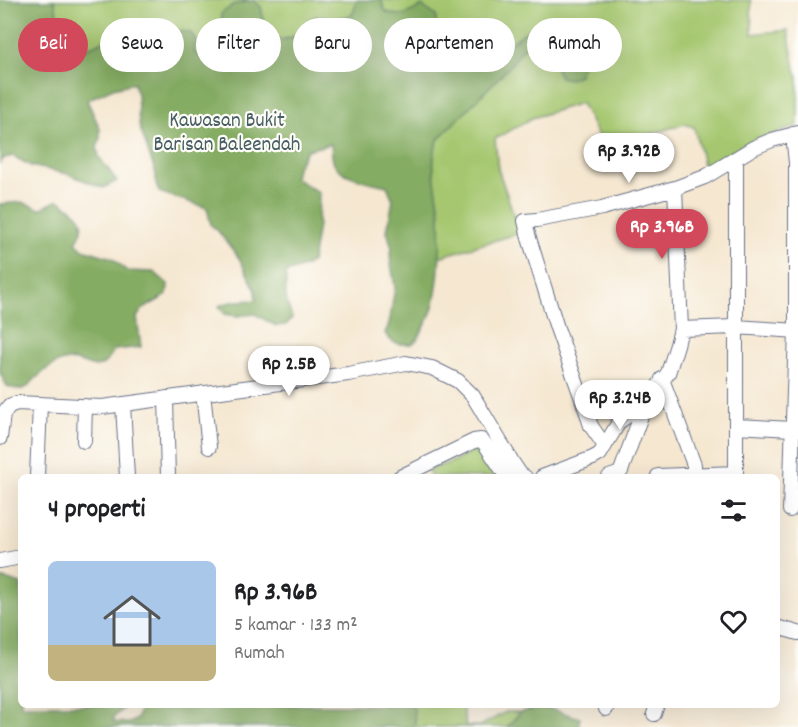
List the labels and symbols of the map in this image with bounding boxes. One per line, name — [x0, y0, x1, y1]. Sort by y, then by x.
park label: Kawasan Bukit Barisan Baleendah — [154, 107, 300, 161]
pin: Rp 3.92B — [567, 133, 691, 184]
pin: Rp 3.96B — [600, 209, 724, 260]
pin: Rp 2.5B — [234, 346, 344, 397]
pin: Rp 3.24B — [558, 380, 682, 431]

